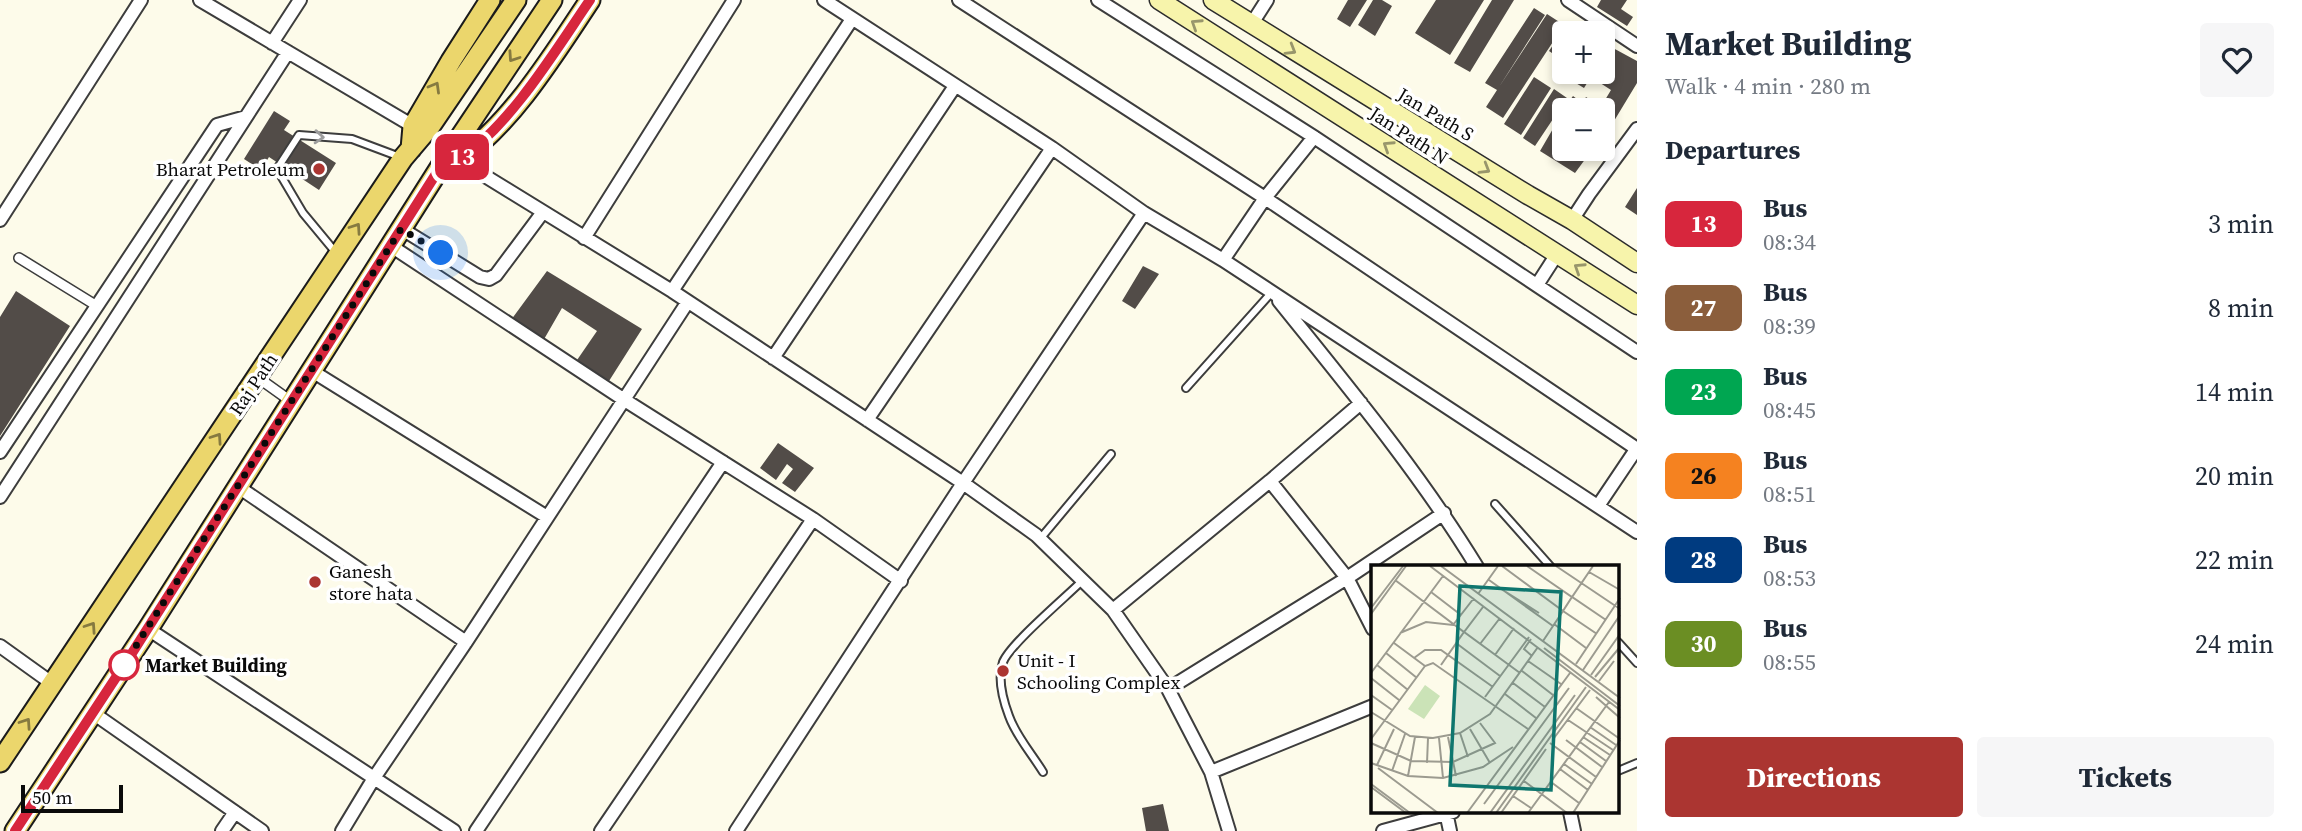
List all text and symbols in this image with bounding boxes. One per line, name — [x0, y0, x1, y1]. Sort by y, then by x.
one-way arrow — [1191, 19, 1204, 32]
map controls — [1552, 21, 1615, 161]
button: + — [1552, 21, 1615, 84]
text: Market Building — [1665, 21, 1912, 66]
button: heart — [2200, 23, 2274, 97]
one-way arrow — [1284, 41, 1297, 54]
one-way arrow — [509, 49, 522, 62]
text: Walk · 4 min · 280 m — [1665, 70, 1871, 102]
street label: Jan Path S — [1392, 81, 1479, 147]
one-way arrow — [427, 82, 440, 95]
button: − — [1552, 98, 1615, 161]
street label: Jan Path N — [1364, 99, 1453, 170]
one-way arrow — [314, 129, 325, 144]
text: Departures — [1665, 132, 1800, 168]
line badge: 13 — [430, 134, 494, 180]
text: 13 — [449, 140, 475, 173]
one-way arrow — [1382, 141, 1395, 154]
place label: Bharat Petroleum — [156, 156, 305, 182]
one-way arrow — [1478, 160, 1491, 173]
marker: Bharat Petroleum — [311, 161, 327, 177]
text: Bus — [1763, 190, 1807, 226]
text: 3 min — [2208, 206, 2274, 242]
text: 13 — [1690, 207, 1717, 240]
one-way arrow — [348, 223, 361, 236]
text: 08:34 — [1763, 226, 1816, 258]
your location — [423, 235, 458, 270]
one-way arrow — [1574, 264, 1587, 277]
text: Bus — [1763, 274, 1807, 310]
text: 8 min — [2208, 290, 2274, 326]
text: 27 — [1690, 291, 1717, 324]
text: 08:39 — [1763, 310, 1816, 342]
street label: Raj Path — [223, 348, 283, 420]
text: Bus — [1763, 358, 1807, 394]
text: 14 min — [2195, 374, 2274, 410]
text: 23 — [1690, 375, 1717, 408]
text: 08:45 — [1763, 394, 1816, 426]
one-way arrow — [209, 433, 221, 446]
text: Bus — [1763, 442, 1807, 478]
text: 20 min — [2195, 458, 2274, 494]
text: 26 — [1690, 459, 1717, 492]
text: 08:51 — [1763, 478, 1816, 510]
text: Bus — [1763, 526, 1807, 562]
text: 22 min — [2195, 542, 2274, 578]
text: 28 — [1690, 543, 1717, 576]
place label: Ganesh store hata — [329, 558, 413, 606]
text: 08:53 — [1763, 562, 1816, 594]
inset map — [1371, 565, 1619, 814]
marker: Ganesh store hata — [307, 574, 323, 590]
text: Bus — [1763, 610, 1807, 646]
one-way arrow — [83, 622, 95, 635]
text: 24 min — [2195, 626, 2274, 662]
text: 30 — [1690, 627, 1717, 660]
text: 08:55 — [1763, 646, 1816, 678]
place label: Unit - I Schooling Complex — [1017, 647, 1180, 695]
marker: Market Building — [109, 650, 139, 680]
place label: Market Building — [145, 652, 288, 678]
marker: Unit - I Schooling Complex — [995, 663, 1011, 679]
one-way arrow — [18, 718, 31, 731]
button: Directions — [1665, 737, 1963, 817]
button: Tickets — [1977, 737, 2274, 817]
scale bar — [21, 782, 122, 814]
text: 50 m — [32, 784, 73, 810]

